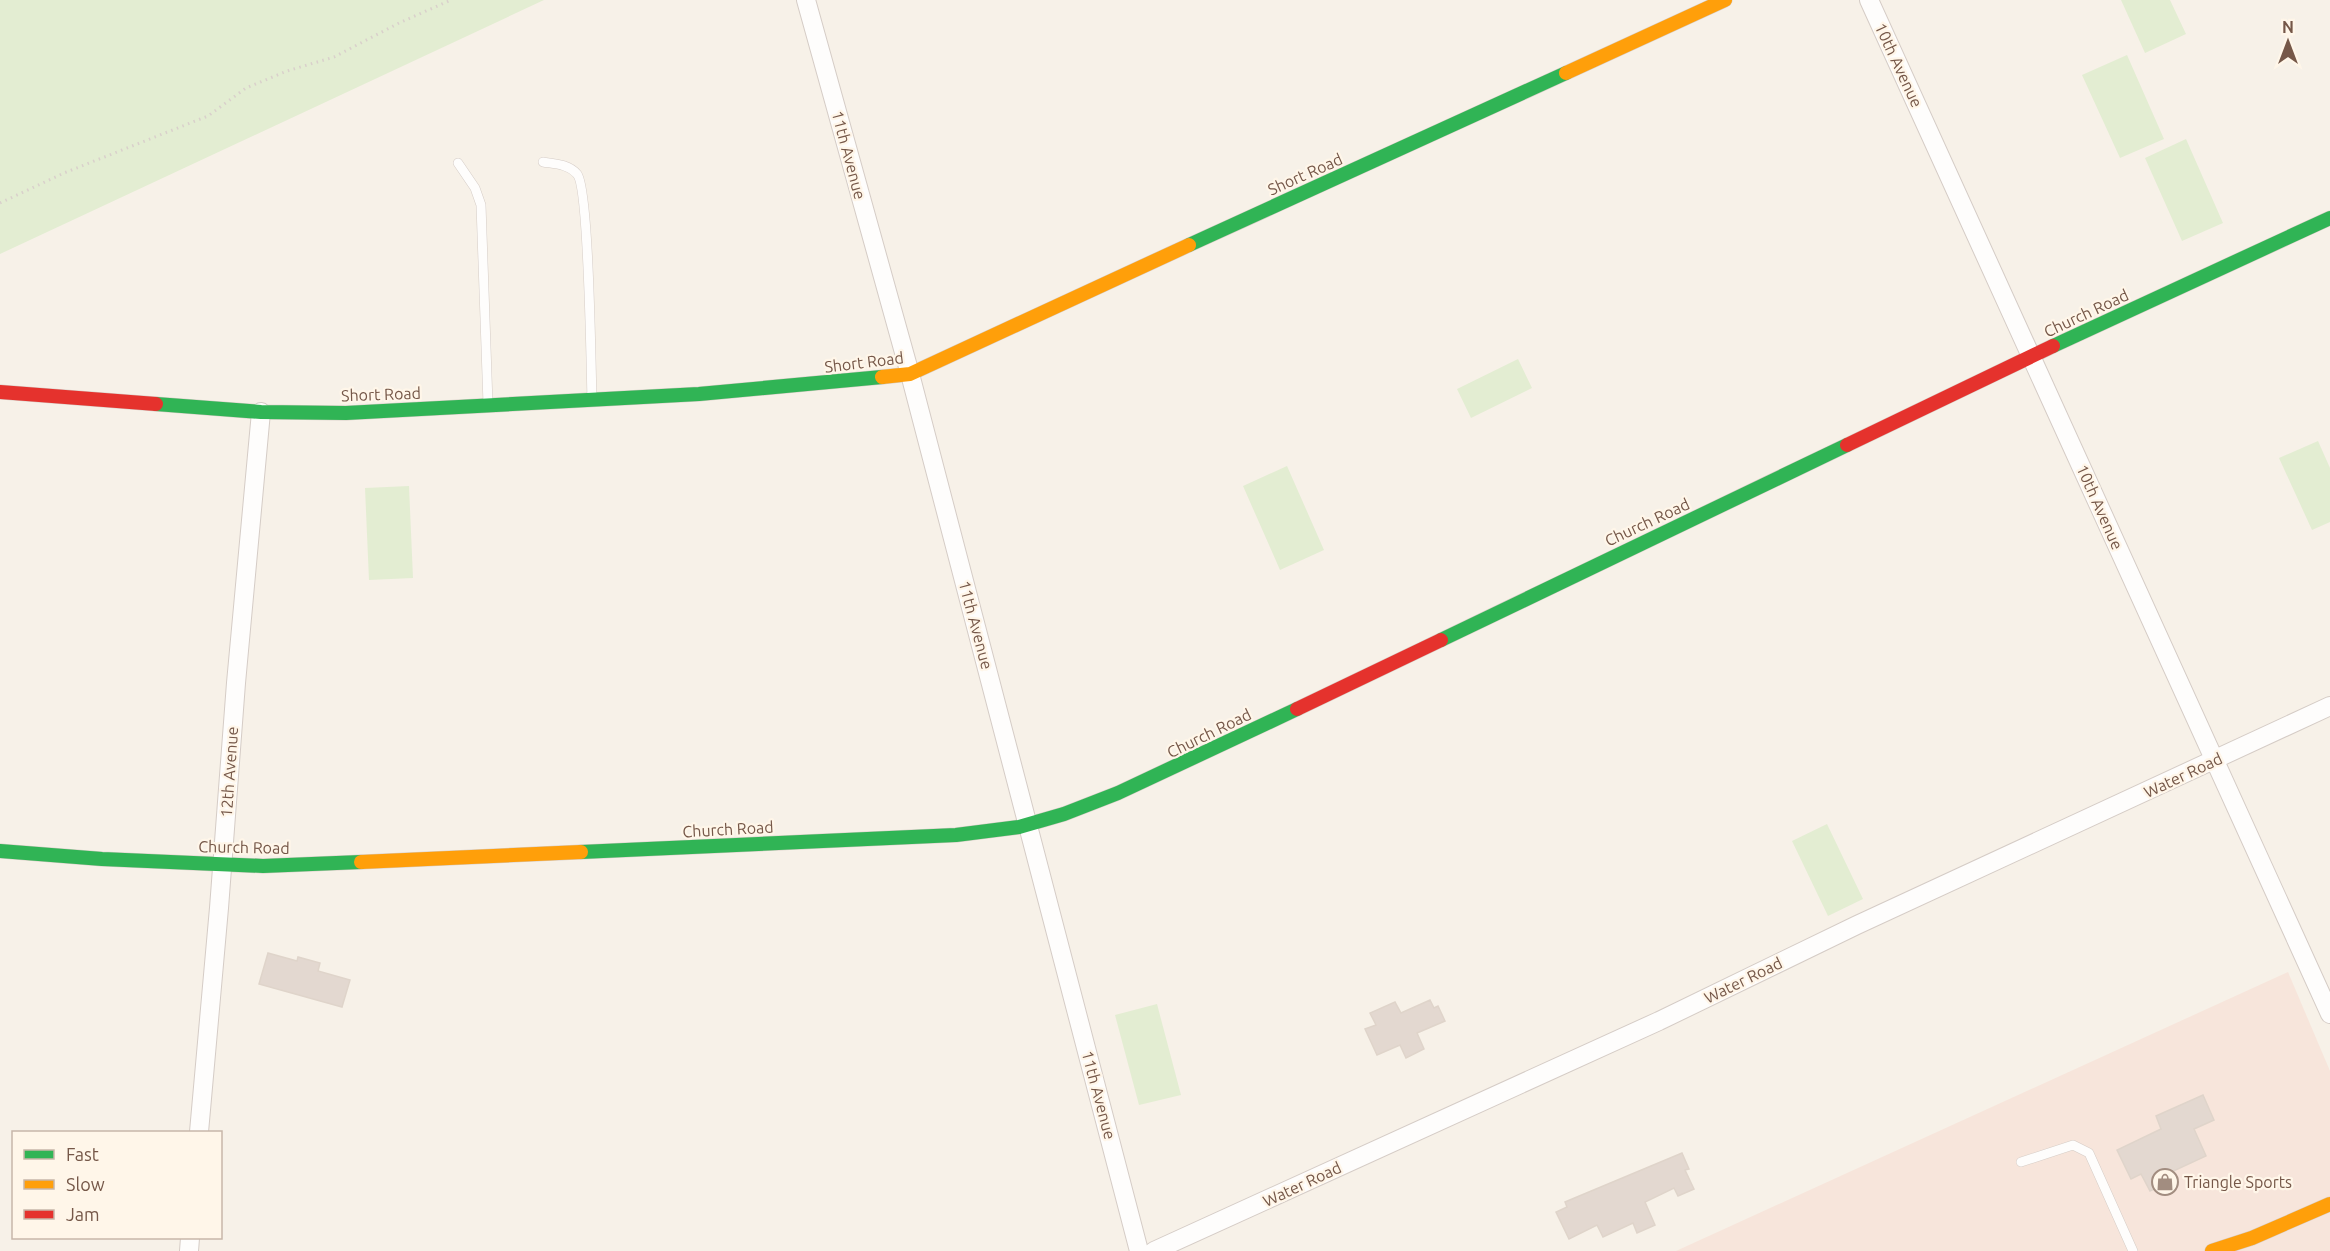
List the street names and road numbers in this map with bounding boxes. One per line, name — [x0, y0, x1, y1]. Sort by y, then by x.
street label: 10th Avenue — [1872, 20, 1926, 110]
street label: 11th Avenue — [829, 109, 869, 201]
street label: Short Road — [1265, 150, 1345, 198]
street label: Church Road — [2041, 286, 2131, 340]
street label: Short Road — [823, 348, 905, 376]
street label: Short Road — [341, 384, 421, 404]
street label: 10th Avenue — [2073, 462, 2127, 552]
street label: Church Road — [1602, 495, 1692, 549]
street label: 11th Avenue — [956, 579, 996, 671]
street label: Church Road — [1164, 705, 1254, 761]
street label: 12th Avenue — [217, 726, 241, 818]
street label: Water Road — [2141, 749, 2225, 801]
street label: Church Road — [682, 818, 774, 840]
street label: Church Road — [198, 837, 290, 857]
street label: Water Road — [1701, 953, 1785, 1007]
street label: 11th Avenue — [1079, 1049, 1119, 1141]
street label: Water Road — [1260, 1158, 1344, 1210]

